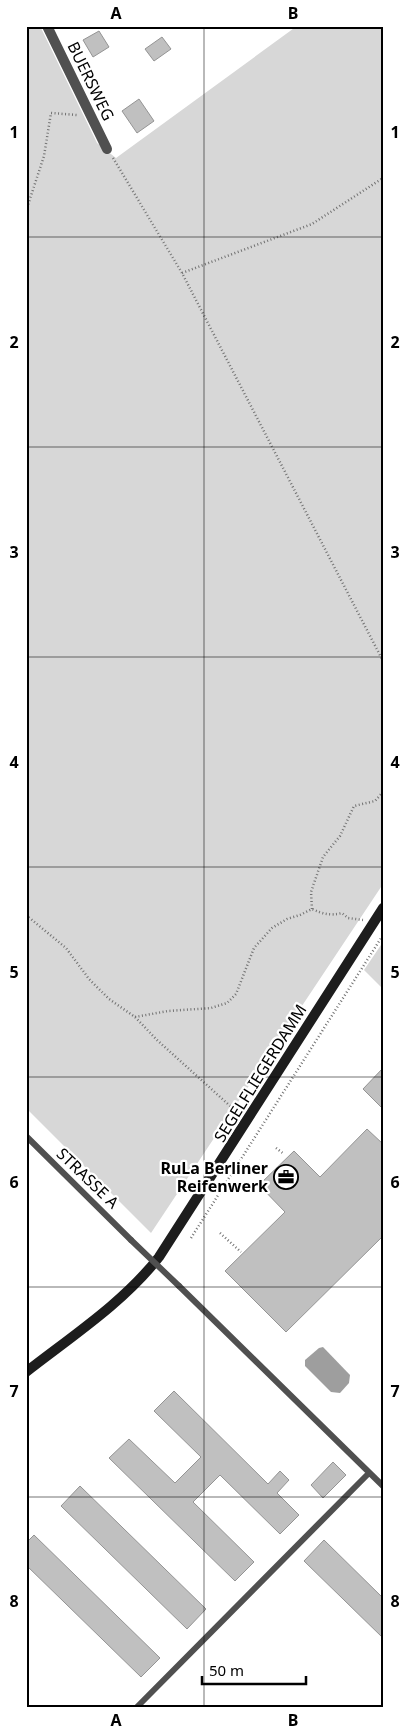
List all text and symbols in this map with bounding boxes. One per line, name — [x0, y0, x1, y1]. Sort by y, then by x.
text: A — [110, 2, 122, 24]
text: B — [288, 2, 298, 24]
street label: BUERSWEG — [62, 38, 120, 124]
text: 1 — [9, 121, 19, 143]
text: 1 — [390, 121, 400, 143]
text: 2 — [9, 331, 19, 353]
text: 2 — [390, 331, 400, 353]
text: 3 — [9, 541, 19, 563]
text: 3 — [390, 541, 400, 563]
text: 4 — [9, 751, 19, 773]
text: 4 — [390, 751, 400, 773]
text: 5 — [9, 961, 19, 983]
text: 5 — [390, 961, 400, 983]
street label: SEGELFLIEGERDAMM — [209, 1000, 311, 1146]
street label: STRASSE A — [52, 1143, 125, 1214]
place label: RuLa Berliner Reifenwerk — [160, 1157, 268, 1197]
office icon: RuLa Berliner Reifenwerk — [273, 1164, 299, 1190]
text: 6 — [9, 1171, 19, 1193]
text: 6 — [390, 1171, 400, 1193]
text: 7 — [9, 1380, 19, 1402]
text: 7 — [390, 1380, 400, 1402]
text: 8 — [9, 1590, 19, 1612]
text: 8 — [390, 1590, 400, 1612]
scale bar — [202, 1654, 305, 1686]
text: 50 m — [209, 1660, 244, 1680]
text: A — [110, 1709, 122, 1731]
text: B — [288, 1709, 298, 1731]

